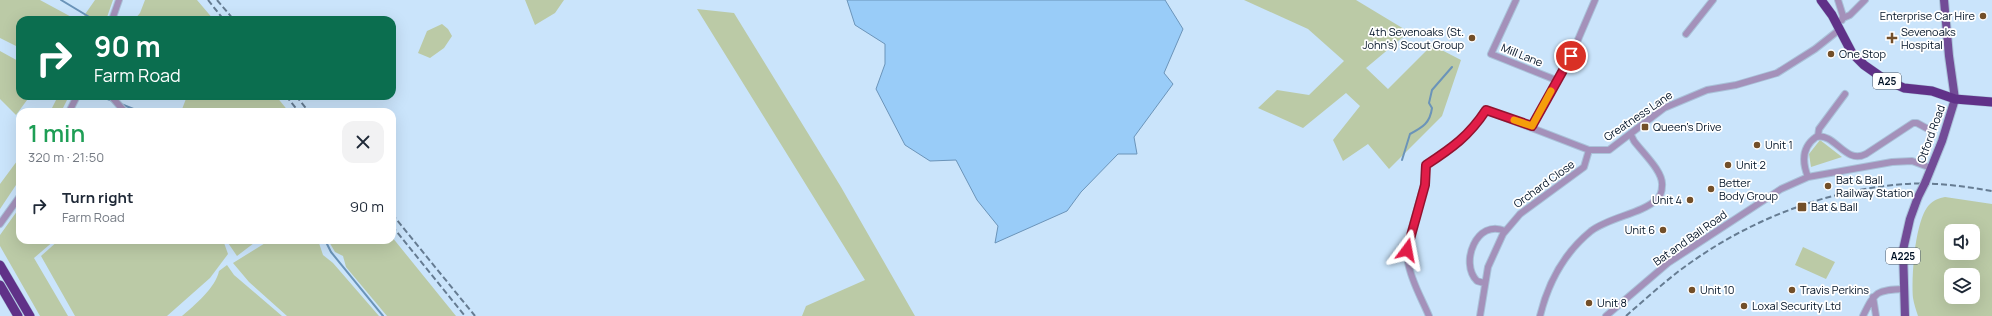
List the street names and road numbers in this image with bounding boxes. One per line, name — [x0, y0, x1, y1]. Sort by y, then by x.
street label: Mill Lane — [1499, 39, 1546, 70]
road number: A25 — [1873, 73, 1901, 89]
street label: Greatness Lane — [1600, 87, 1675, 144]
street label: Otford Road — [1913, 103, 1948, 165]
street label: Orchard Close — [1510, 156, 1578, 211]
street label: Bat and Ball Road — [1650, 206, 1730, 269]
road number: A225 — [1886, 248, 1920, 264]

